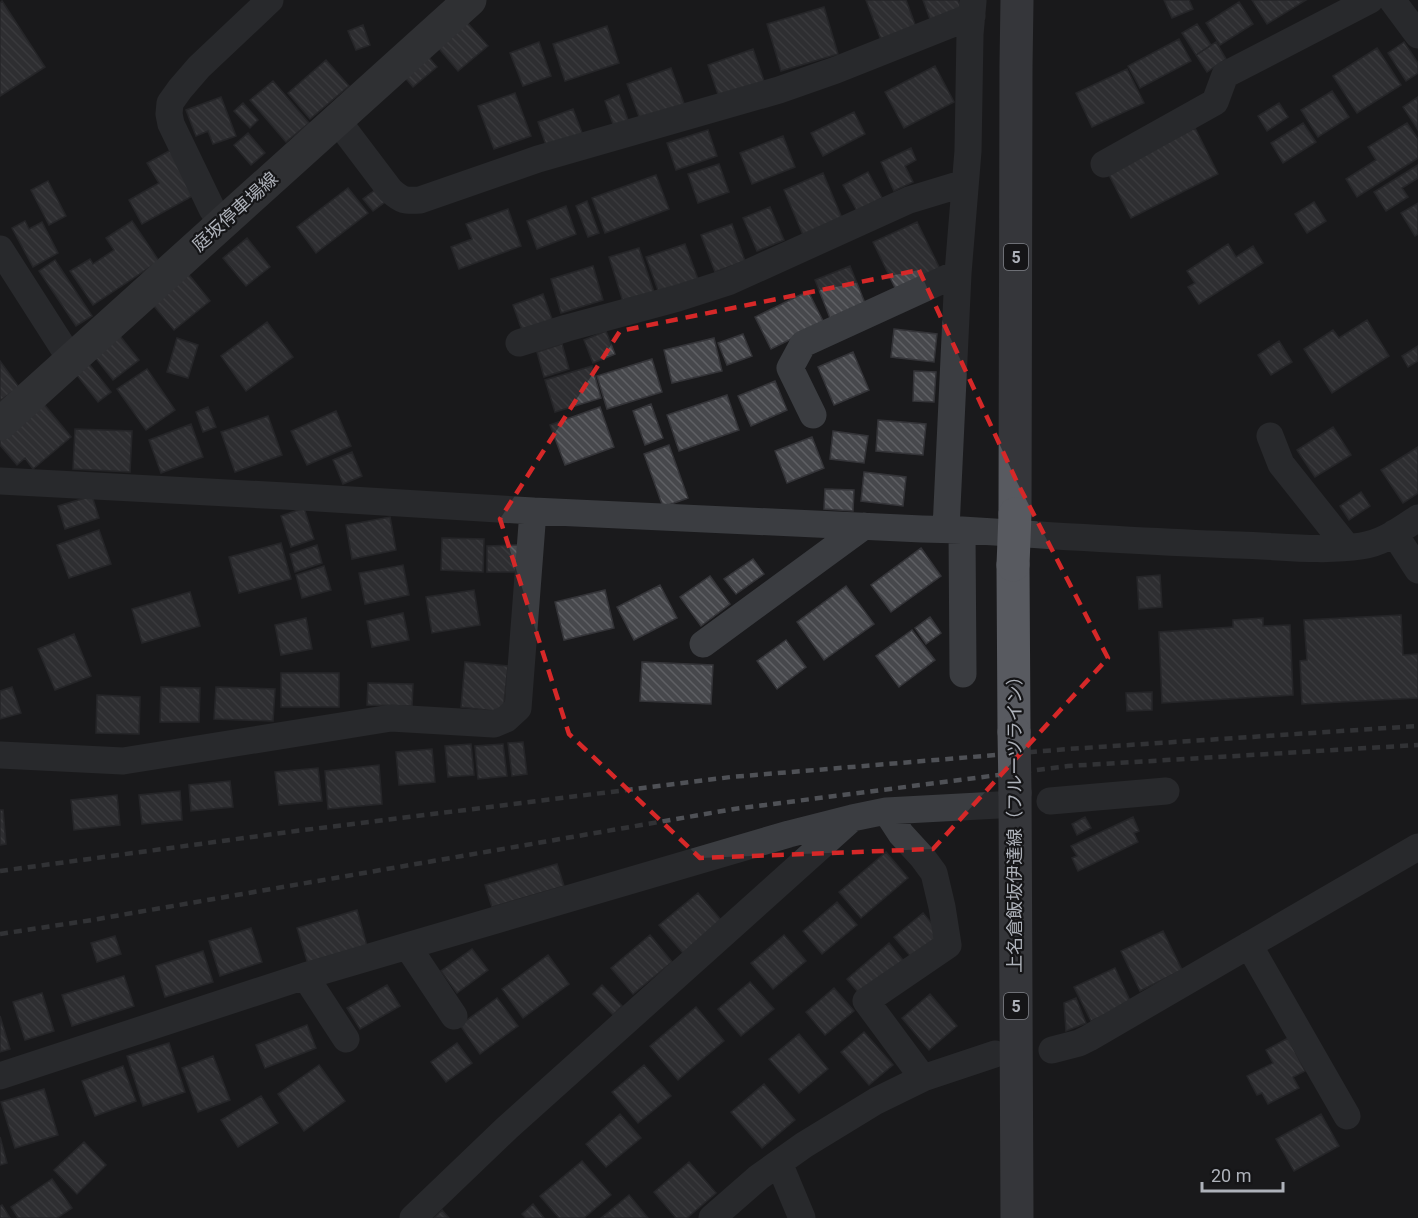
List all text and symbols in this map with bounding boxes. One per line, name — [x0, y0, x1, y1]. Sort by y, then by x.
street label: 庭坂停車場線 — [188, 168, 282, 256]
road number: 5 — [1004, 244, 1028, 270]
street label: 上名倉飯坂伊達線（フルーツライン） — [1004, 667, 1025, 973]
road number: 5 — [1004, 993, 1028, 1019]
scale bar — [1202, 1155, 1283, 1193]
text: 20 m — [1211, 1165, 1251, 1186]

